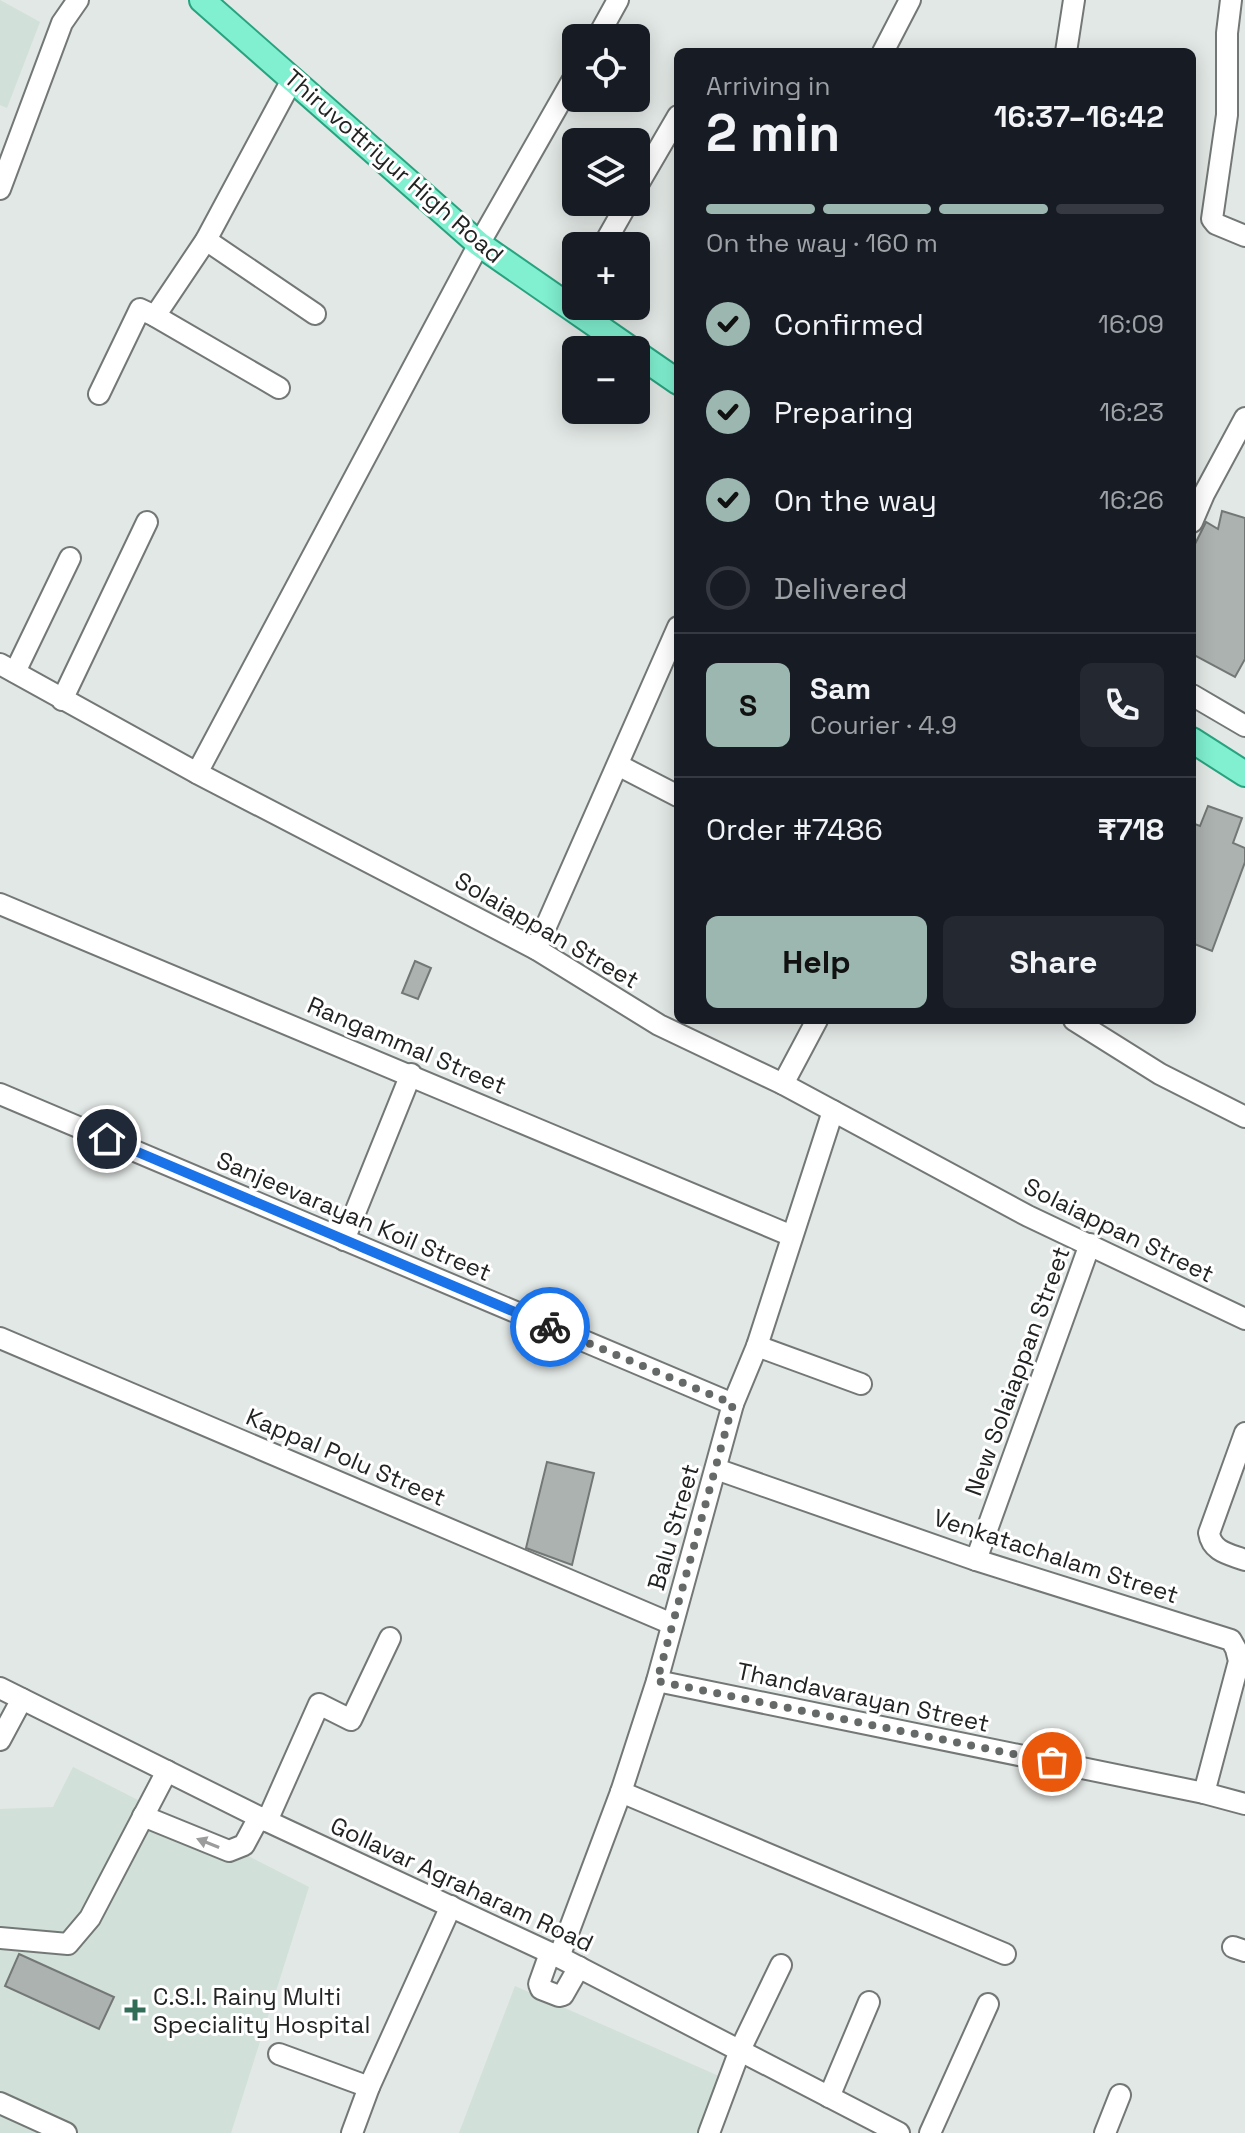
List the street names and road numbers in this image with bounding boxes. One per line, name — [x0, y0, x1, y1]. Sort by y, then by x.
street label: Thiruvottriyur High Road — [278, 62, 510, 270]
street label: Solaiappan Street — [449, 865, 645, 995]
street label: Rangammal Street — [303, 989, 511, 1101]
street label: Sanjeevarayan Koil Street — [212, 1144, 496, 1288]
street label: Solaiappan Street — [1019, 1171, 1219, 1289]
street label: New Solaiappan Street — [957, 1242, 1077, 1500]
street label: Kappal Polu Street — [241, 1401, 451, 1513]
street label: Balu Street — [640, 1460, 706, 1594]
street label: Venkatachalam Street — [930, 1502, 1182, 1610]
street label: Thandavarayan Street — [734, 1655, 992, 1739]
street label: Gollavar Agraharam Road — [326, 1809, 598, 1959]

